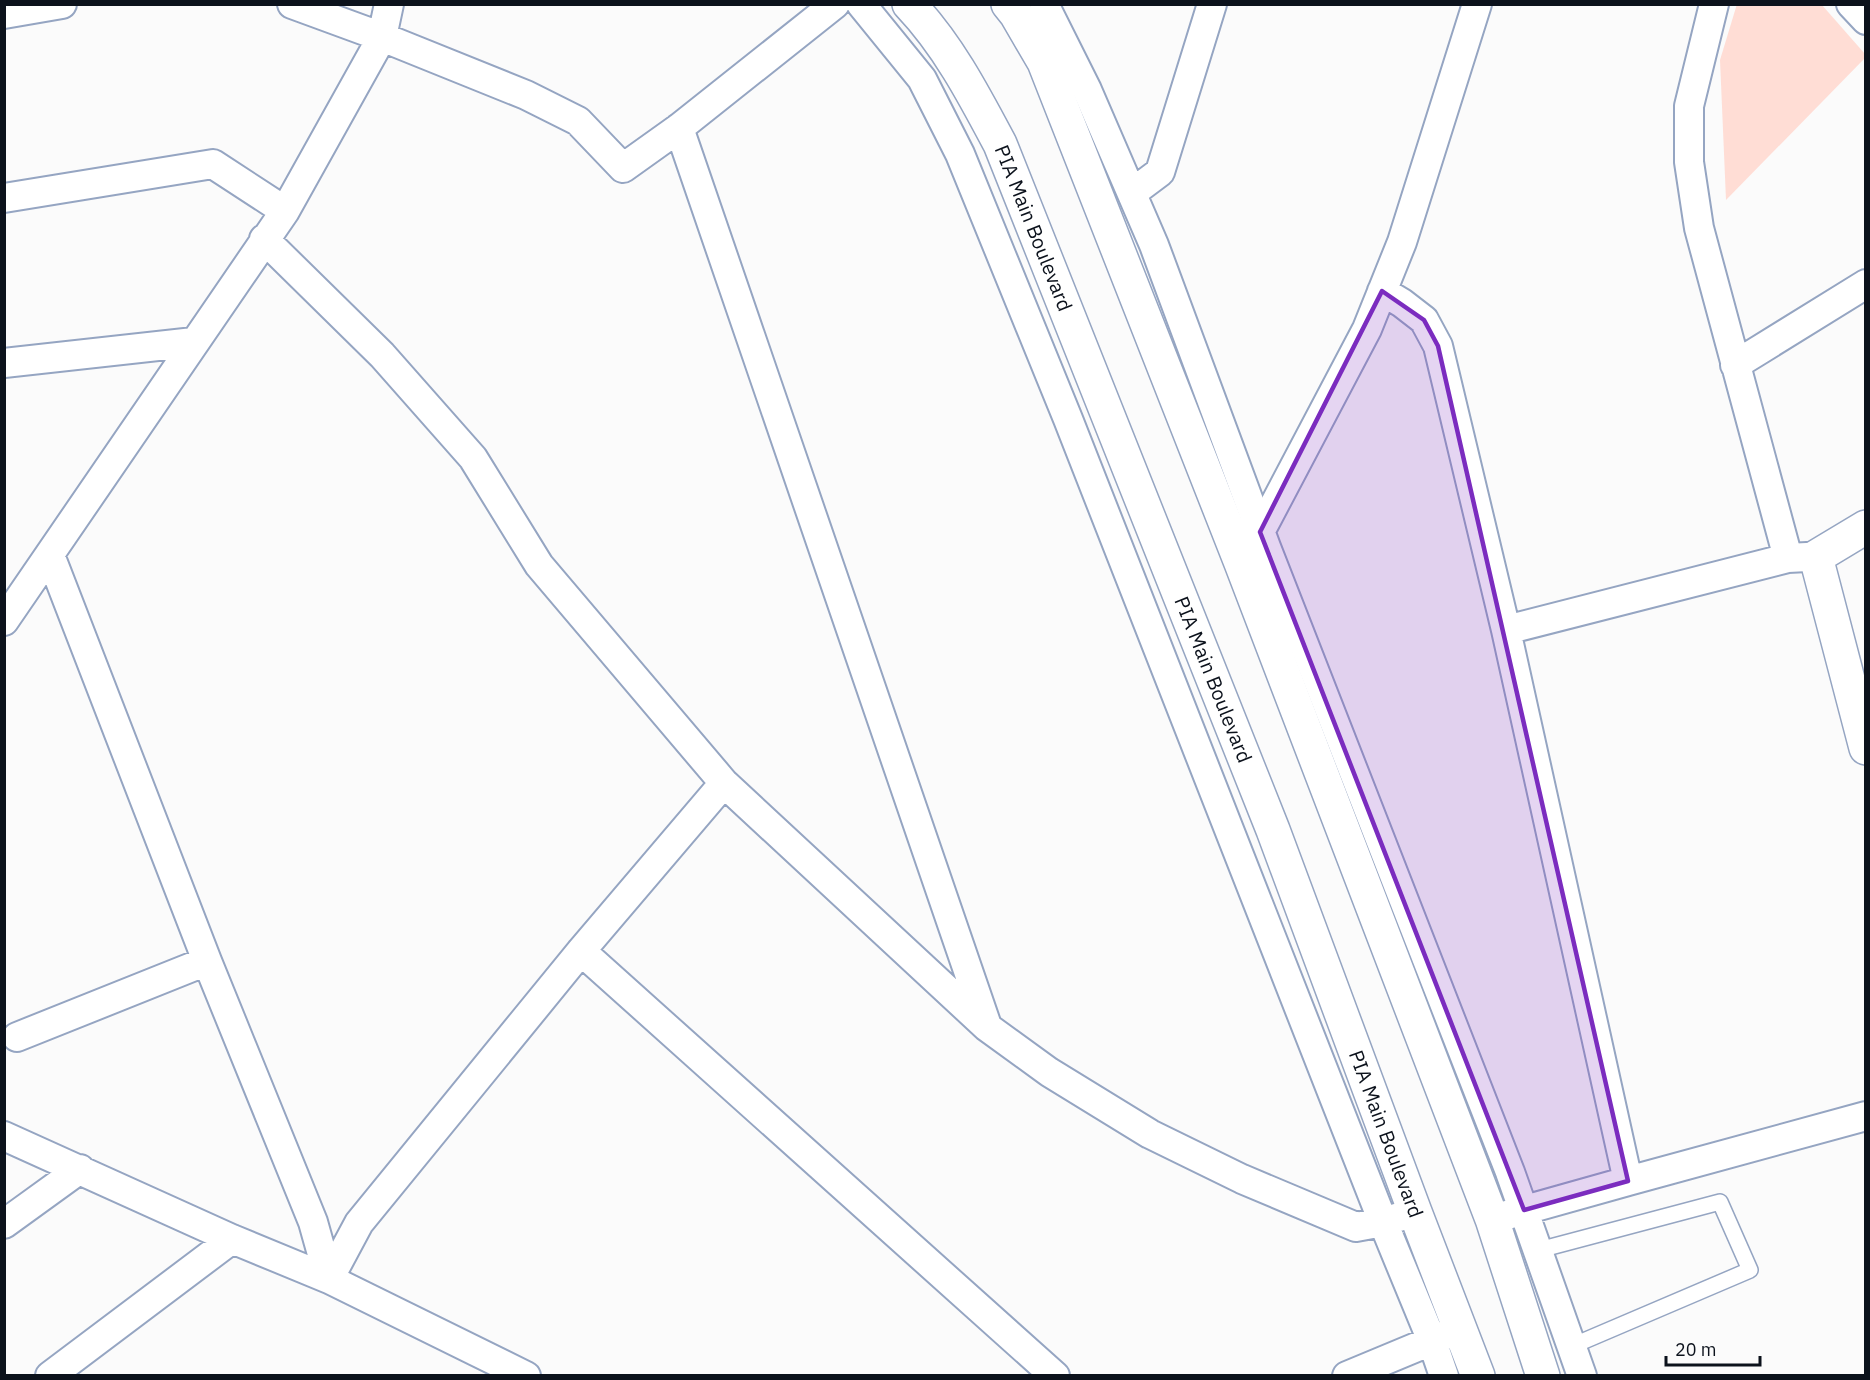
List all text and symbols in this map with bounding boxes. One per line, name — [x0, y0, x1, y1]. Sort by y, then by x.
street label: PIA Main Boulevard — [989, 141, 1079, 315]
street label: PIA Main Boulevard — [1168, 592, 1259, 767]
street label: PIA Main Boulevard — [1343, 1046, 1430, 1221]
scale bar — [1666, 1329, 1760, 1367]
text: 20 m — [1675, 1338, 1717, 1361]

